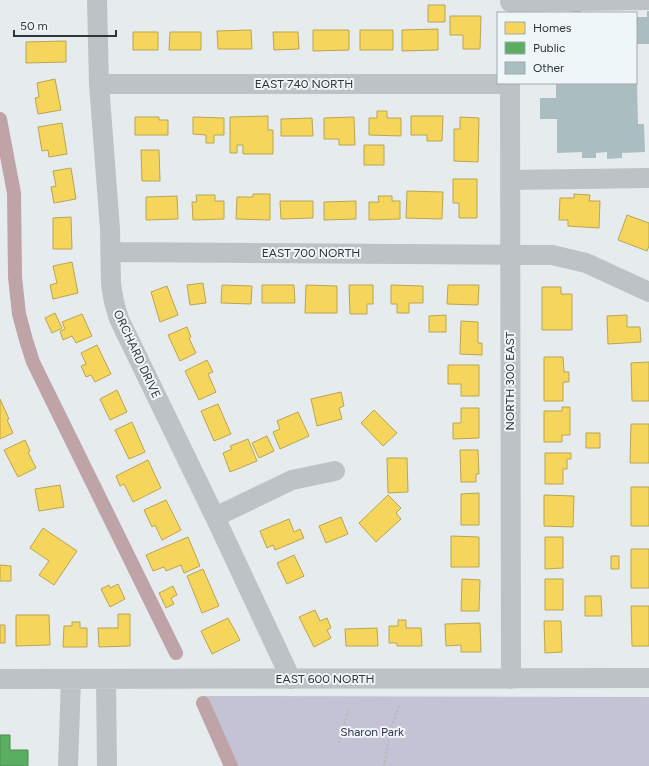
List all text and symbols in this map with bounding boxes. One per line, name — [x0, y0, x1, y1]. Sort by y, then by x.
scale bar — [14, 12, 116, 38]
legend — [497, 12, 637, 84]
text: 50 m — [20, 19, 48, 33]
text: Homes — [533, 21, 572, 35]
text: Public — [533, 41, 566, 55]
text: Other — [533, 61, 564, 75]
street label: EAST 740 NORTH — [255, 77, 353, 91]
street label: EAST 700 NORTH — [262, 246, 360, 260]
street label: ORCHARD DRIVE — [110, 308, 164, 400]
street label: NORTH 300 EAST — [503, 331, 517, 430]
street label: EAST 600 NORTH — [275, 672, 375, 686]
park label: Sharon Park — [340, 725, 404, 739]

